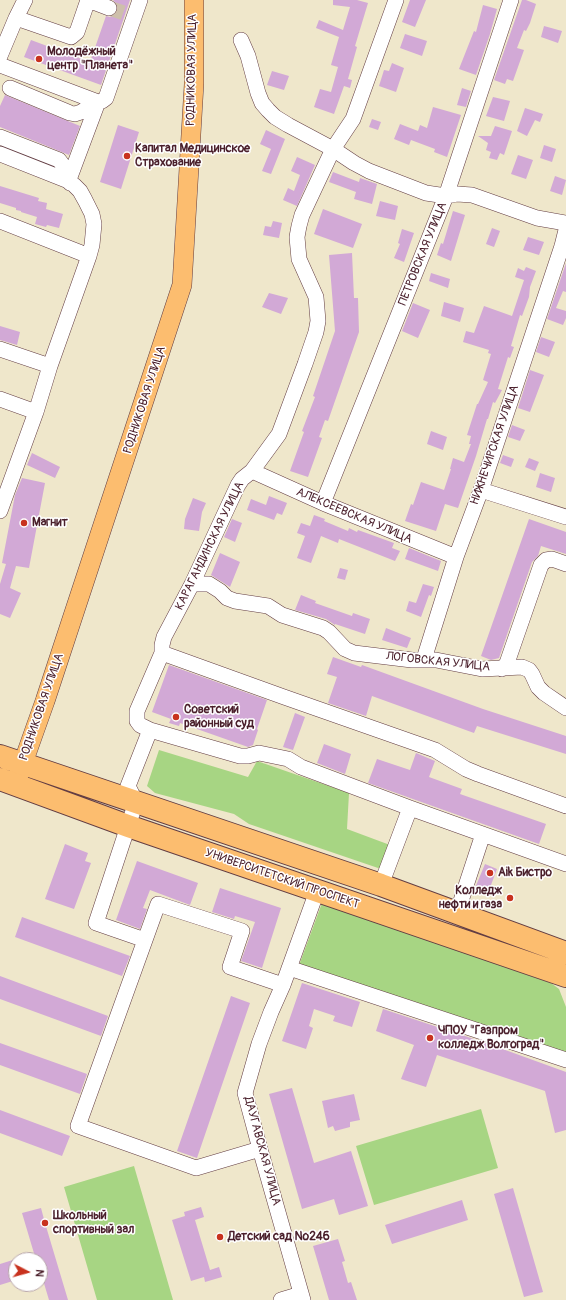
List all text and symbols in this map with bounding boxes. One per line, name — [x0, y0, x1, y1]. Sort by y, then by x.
street label: РОДНИКОВАЯ УЛИЦА — [184, 14, 200, 126]
place label: Молодёжный центр "Планета" — [47, 45, 133, 73]
marker: Молодёжный центр "Планета" — [34, 54, 44, 64]
place label: Капитал Медицинское Страхование — [135, 142, 250, 170]
marker: Капитал Медицинское Страхование — [122, 151, 132, 161]
street label: ПЕТРОВСКАЯ УЛИЦА — [396, 200, 450, 308]
street label: РОДНИКОВАЯ УЛИЦА — [121, 344, 169, 456]
street label: НИЖНЕЧИРСКАЯ УЛИЦА — [468, 383, 522, 507]
street label: КАРАГАНДИНСКАЯ УЛИЦА — [173, 479, 247, 613]
street label: АЛЕКСЕЕВСКАЯ УЛИЦА — [294, 485, 414, 547]
place label: Магнит — [32, 516, 68, 530]
marker: Магнит — [19, 518, 29, 528]
street label: ЛОГОВСКАЯ УЛИЦА — [385, 649, 491, 675]
street label: РОДНИКОВАЯ УЛИЦА — [17, 652, 67, 762]
place label: Советский районный суд — [184, 703, 254, 731]
marker: Советский районный суд — [171, 712, 181, 722]
street label: УНИВЕРСИТЕТСКИЙ ПРОСПЕКТ — [203, 846, 361, 912]
place label: Aik Бистро — [498, 866, 552, 880]
marker: Aik Бистро — [485, 868, 495, 878]
place label: Колледж нефти и газа — [439, 884, 502, 912]
marker: Колледж нефти и газа — [505, 893, 515, 903]
place label: ЧПОУ "Газпром колледж Волгоград" — [438, 1024, 544, 1052]
marker: ЧПОУ "Газпром колледж Волгоград" — [425, 1033, 435, 1043]
street label: ДАУГАВСКАЯ УЛИЦА — [241, 1095, 283, 1207]
place label: Школьный спортивный зал — [53, 1209, 134, 1237]
marker: Школьный спортивный зал — [40, 1218, 50, 1228]
place label: Детский сад №246 — [228, 1230, 330, 1244]
marker: Детский сад №246 — [215, 1232, 225, 1242]
north arrow — [8, 1252, 48, 1292]
text: N — [33, 1269, 46, 1278]

